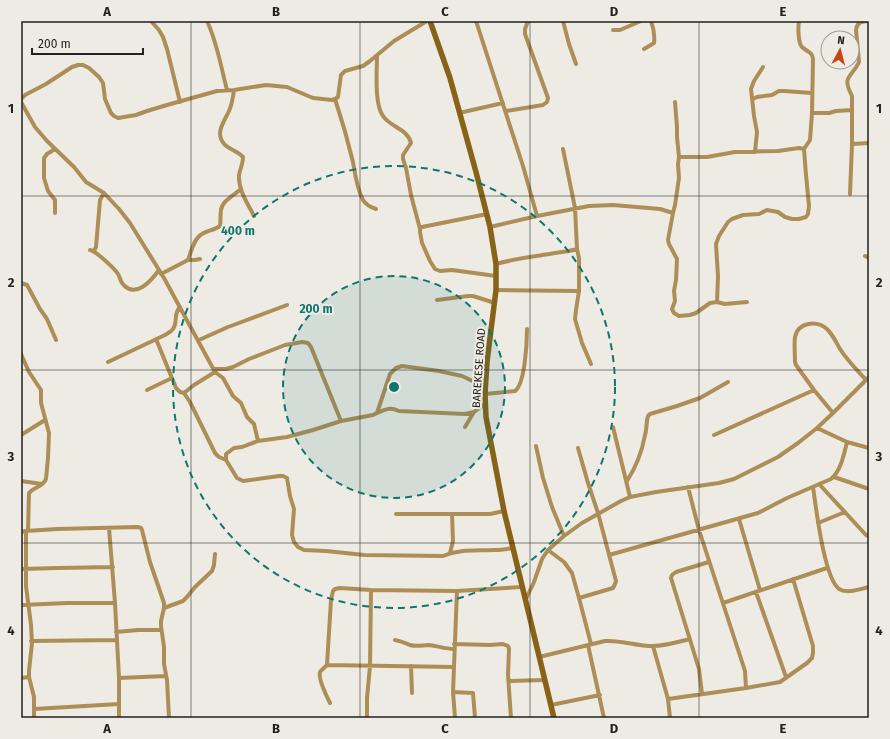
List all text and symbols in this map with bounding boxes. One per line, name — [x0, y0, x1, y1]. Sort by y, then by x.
text: A — [102, 4, 111, 19]
text: B — [272, 4, 280, 19]
text: C — [441, 4, 449, 19]
text: D — [610, 4, 619, 19]
text: E — [780, 4, 787, 19]
scale bar — [32, 30, 143, 56]
north arrow — [820, 30, 860, 70]
text: N — [837, 34, 846, 47]
text: 200 m — [38, 37, 71, 51]
text: 1 — [8, 101, 14, 116]
text: 1 — [876, 101, 882, 116]
text: 400 m — [221, 224, 255, 238]
text: 2 — [8, 275, 15, 290]
text: 2 — [876, 275, 883, 290]
text: 200 m — [299, 302, 333, 316]
street label: BAREKESE ROAD — [470, 328, 488, 408]
centre of rings — [387, 380, 401, 394]
text: 3 — [7, 449, 15, 464]
text: 3 — [875, 449, 883, 464]
text: 4 — [7, 623, 15, 638]
text: 4 — [875, 623, 883, 638]
text: A — [102, 721, 111, 736]
text: B — [272, 721, 280, 736]
text: C — [441, 721, 449, 736]
text: D — [610, 721, 619, 736]
text: E — [780, 721, 787, 736]

